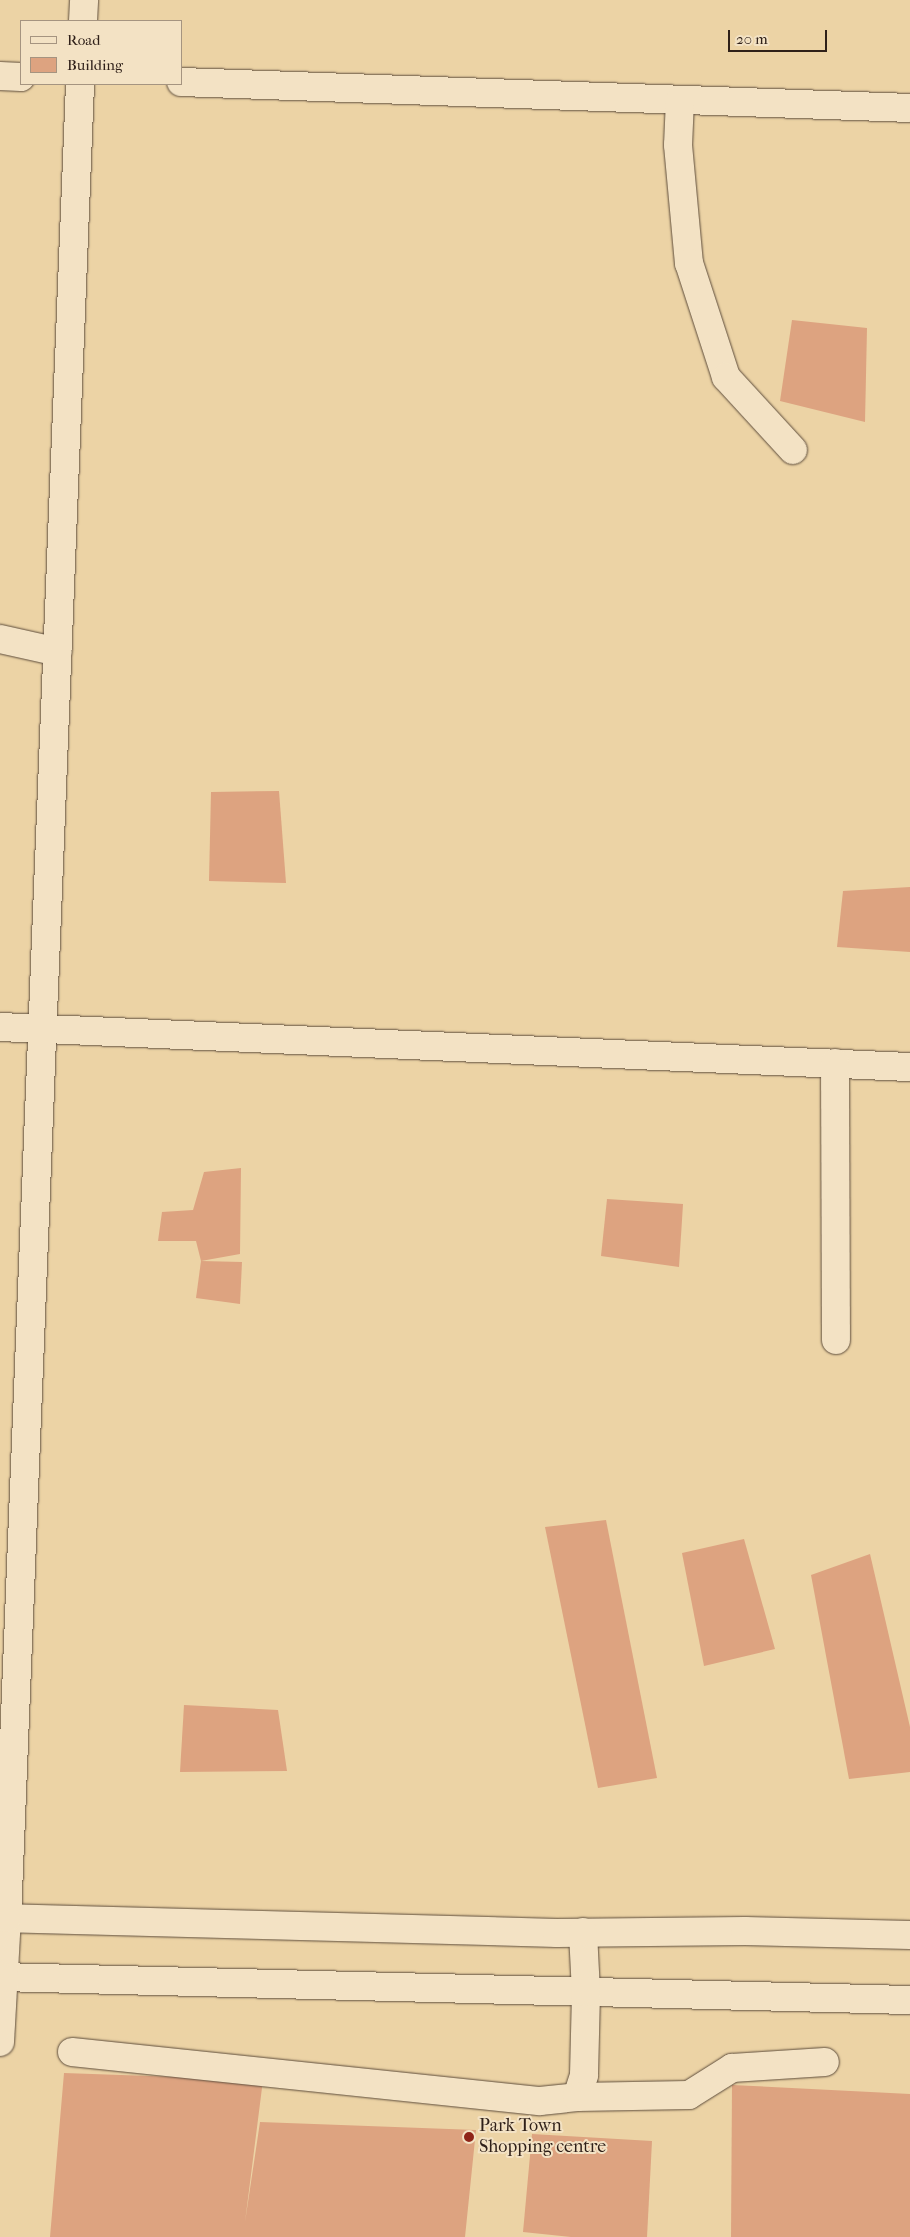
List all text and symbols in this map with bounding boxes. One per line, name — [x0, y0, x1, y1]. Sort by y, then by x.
legend — [20, 20, 182, 85]
scale bar — [730, 20, 829, 52]
text: 20 m — [736, 30, 768, 48]
text: Road — [67, 31, 100, 49]
text: Building — [67, 56, 123, 74]
place label: Park Town Shopping centre — [479, 2116, 606, 2158]
marker: Park Town Shopping centre — [463, 2131, 475, 2143]

